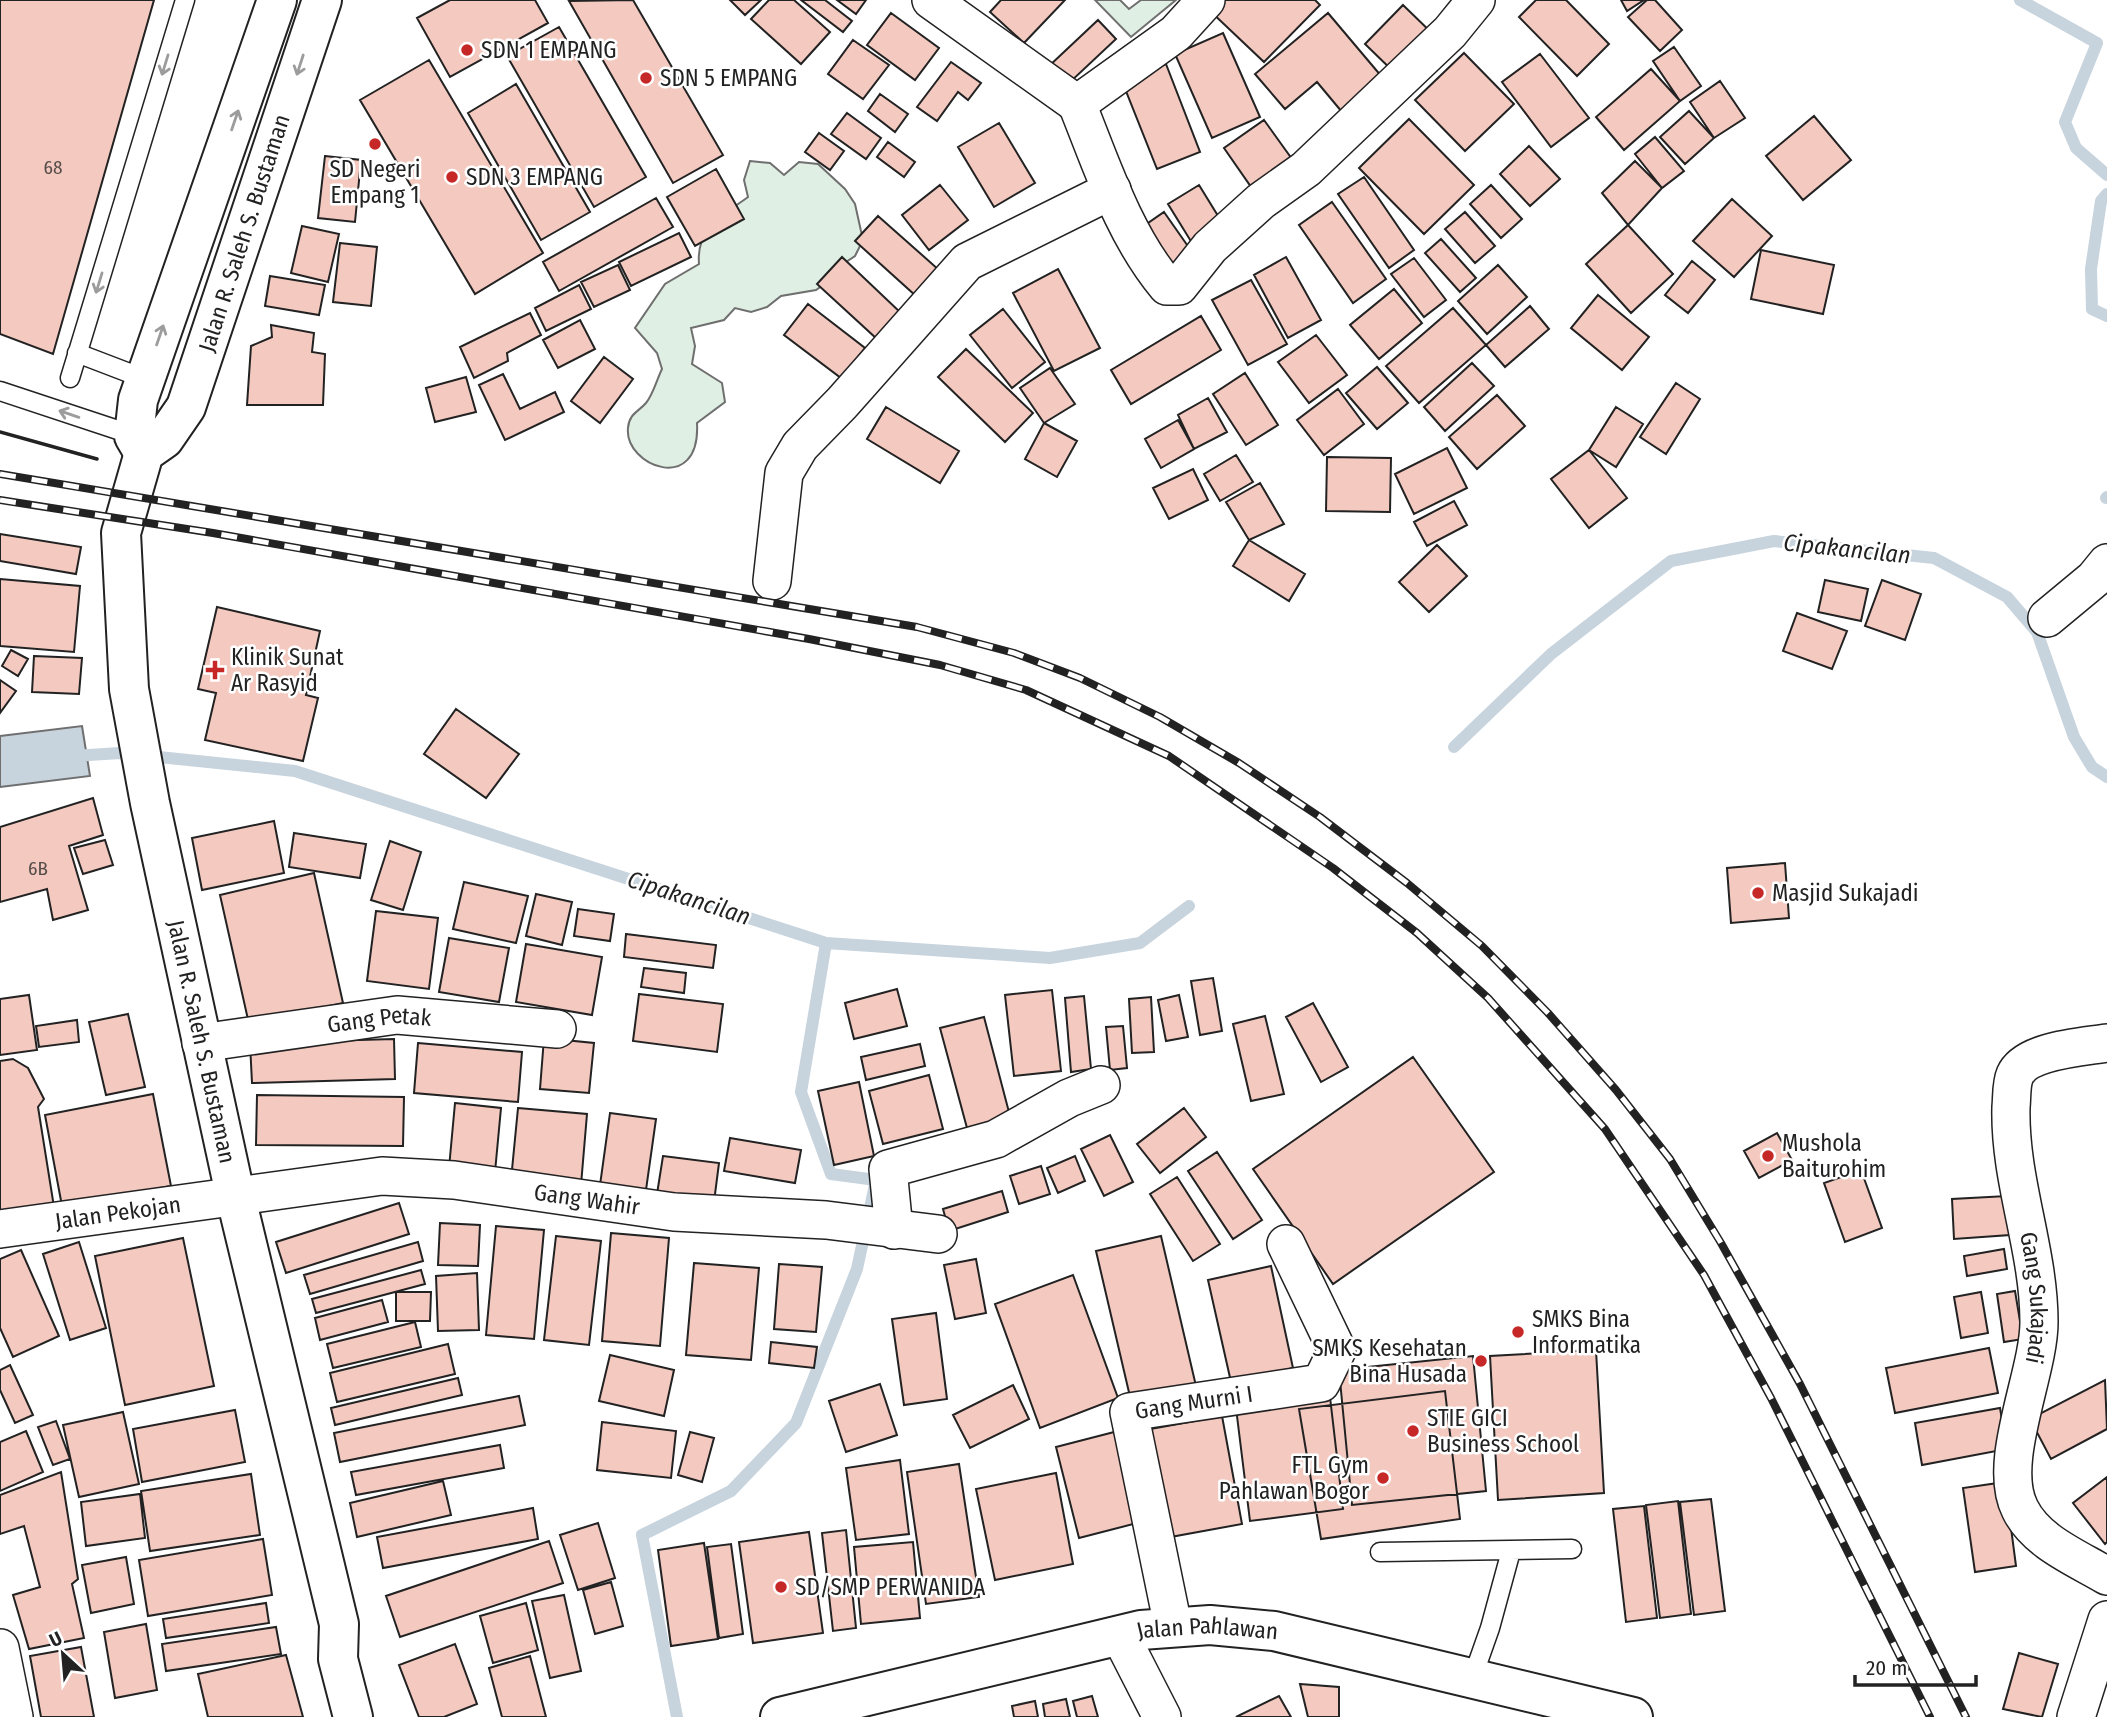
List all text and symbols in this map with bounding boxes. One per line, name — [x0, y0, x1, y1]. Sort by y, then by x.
place label: SDN 1 EMPANG — [481, 36, 617, 64]
marker: SDN 1 EMPANG — [459, 42, 475, 58]
one-way arrow — [293, 53, 305, 75]
one-way arrow — [158, 54, 171, 76]
place label: SDN 5 EMPANG — [660, 64, 797, 92]
marker: SDN 5 EMPANG — [638, 70, 654, 86]
one-way arrow — [230, 110, 242, 132]
street label: Jalan R. Saleh S. Bustaman — [192, 111, 296, 355]
marker: SD Negeri Empang 1 — [367, 136, 383, 152]
place label: SD Negeri Empang 1 — [329, 155, 421, 209]
house number: 68 — [44, 156, 62, 179]
place label: SDN 3 EMPANG — [466, 163, 603, 191]
marker: SDN 3 EMPANG — [444, 169, 460, 185]
one-way arrow — [91, 272, 104, 294]
one-way arrow — [154, 324, 167, 346]
one-way arrow — [58, 407, 80, 420]
water label: Cipakancilan — [1782, 528, 1912, 570]
place label: Klinik Sunat Ar Rasyid — [231, 643, 344, 697]
marker: Klinik Sunat Ar Rasyid — [205, 660, 225, 680]
house number: 6B — [28, 857, 48, 880]
water label: Cipakancilan — [624, 865, 754, 931]
place label: Masjid Sukajadi — [1772, 879, 1919, 907]
marker: Masjid Sukajadi — [1750, 885, 1766, 901]
street label: Jalan R. Saleh S. Bustaman — [162, 917, 242, 1166]
street label: Gang Petak — [325, 1000, 433, 1039]
place label: Mushola Baiturohim — [1782, 1129, 1886, 1183]
marker: Mushola Baiturohim — [1760, 1148, 1776, 1164]
street label: Gang Wahir — [532, 1178, 642, 1221]
street label: Jalan Pekojan — [53, 1190, 183, 1235]
street label: Gang Sukajadi — [2014, 1229, 2053, 1366]
place label: SMKS Bina Informatika — [1532, 1305, 1641, 1359]
marker: SMKS Bina Informatika — [1510, 1324, 1526, 1340]
place label: SMKS Kesehatan Bina Husada — [1312, 1334, 1467, 1388]
marker: SMKS Kesehatan Bina Husada — [1473, 1353, 1489, 1369]
street label: Gang Murni I — [1133, 1380, 1255, 1425]
place label: STIE GICI Business School — [1427, 1404, 1579, 1458]
marker: STIE GICI Business School — [1405, 1423, 1421, 1439]
place label: FTL Gym Pahlawan Bogor — [1219, 1451, 1369, 1505]
marker: FTL Gym Pahlawan Bogor — [1375, 1470, 1391, 1486]
place label: SD/SMP PERWANIDA — [795, 1573, 985, 1601]
marker: SD/SMP PERWANIDA — [773, 1579, 789, 1595]
street label: Jalan Pahlawan — [1134, 1611, 1279, 1645]
north arrow — [28, 1619, 98, 1689]
text: U — [46, 1626, 66, 1652]
scale bar — [1855, 1644, 1976, 1688]
text: 20 m — [1866, 1655, 1907, 1681]

